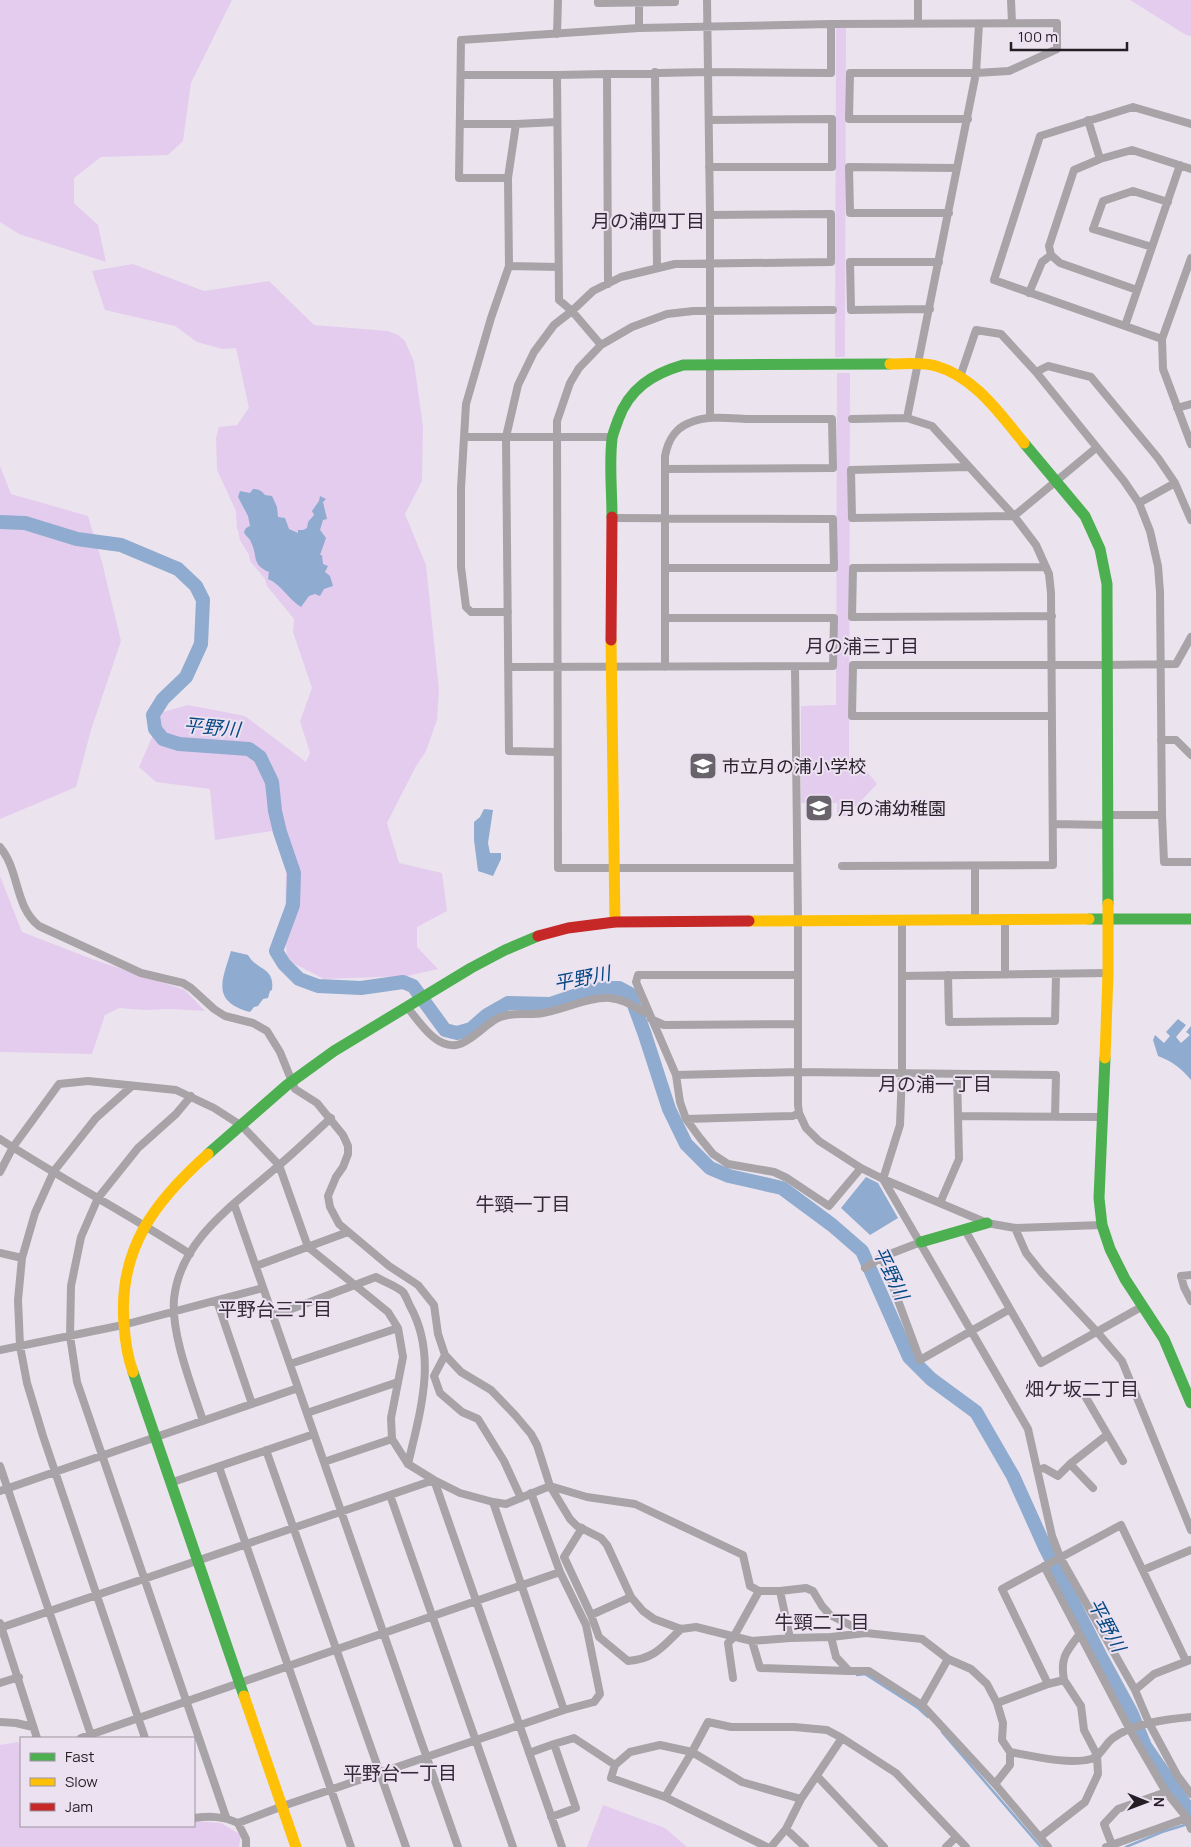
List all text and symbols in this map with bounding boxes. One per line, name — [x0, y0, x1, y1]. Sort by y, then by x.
scale bar — [1011, 20, 1127, 52]
text: 100 m — [1018, 26, 1058, 47]
district label: 月の浦四丁目 — [591, 208, 705, 234]
district label: 月の浦三丁目 — [805, 633, 919, 659]
water label: 平野川 — [182, 712, 244, 743]
school or university icon: 市立月の浦小学校 — [688, 751, 718, 781]
place label: 市立月の浦小学校 — [722, 754, 866, 778]
school or university icon: 月の浦幼稚園 — [804, 793, 834, 823]
place label: 月の浦幼稚園 — [838, 796, 946, 820]
water label: 平野川 — [552, 959, 614, 996]
district label: 月の浦一丁目 — [878, 1071, 992, 1097]
district label: 牛頸一丁目 — [475, 1191, 571, 1217]
water label: 平野川 — [867, 1242, 916, 1306]
district label: 平野台三丁目 — [218, 1296, 332, 1322]
district label: 畑ケ坂二丁目 — [1025, 1376, 1139, 1402]
water label: 平野川 — [1082, 1594, 1133, 1658]
district label: 牛頸二丁目 — [774, 1609, 870, 1635]
legend — [20, 1737, 195, 1827]
text: Fast — [65, 1746, 94, 1767]
district label: 平野台一丁目 — [343, 1760, 457, 1786]
text: Slow — [65, 1771, 98, 1792]
north arrow — [1121, 1777, 1171, 1827]
text: Jam — [65, 1796, 93, 1817]
text: N — [1150, 1797, 1169, 1807]

